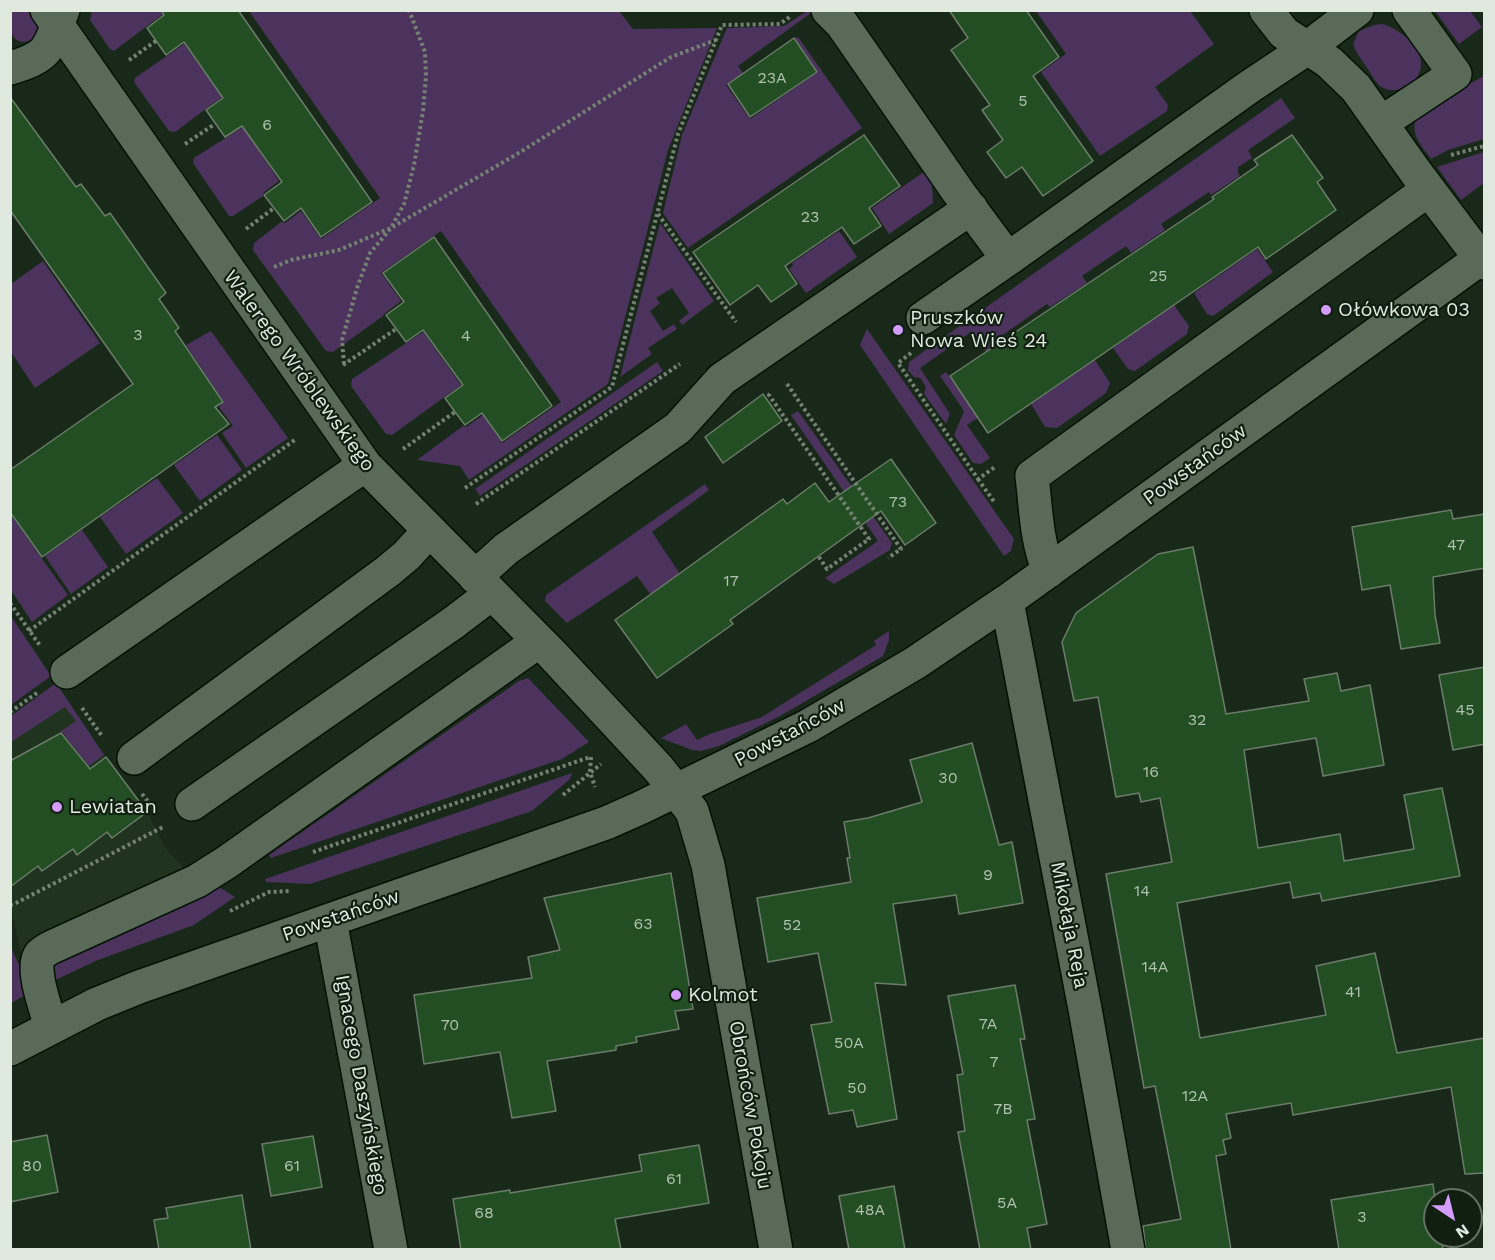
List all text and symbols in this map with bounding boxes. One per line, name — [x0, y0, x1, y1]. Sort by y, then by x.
house number: 23A — [757, 68, 787, 88]
house number: 5 — [1018, 91, 1028, 111]
house number: 6 — [262, 115, 272, 135]
house number: 23 — [801, 207, 819, 227]
street label: Walerego Wróblewskiego — [218, 266, 380, 476]
house number: 25 — [1149, 266, 1167, 286]
place label: Ołówkowa 03 — [1338, 298, 1470, 322]
marker: Ołówkowa 03 — [1319, 303, 1333, 317]
place label: Pruszków Nowa Wieś 24 — [910, 306, 1048, 353]
marker: Pruszków Nowa Wieś 24 — [891, 323, 905, 337]
house number: 3 — [133, 325, 143, 345]
house number: 4 — [461, 326, 471, 346]
street label: Powstańców — [1138, 419, 1252, 511]
house number: 73 — [889, 492, 907, 512]
house number: 47 — [1447, 535, 1465, 555]
house number: 17 — [723, 571, 739, 591]
street label: Powstańców — [730, 694, 850, 772]
house number: 45 — [1455, 700, 1475, 720]
house number: 32 — [1188, 710, 1206, 730]
house number: 16 — [1143, 762, 1159, 782]
house number: 30 — [938, 768, 958, 788]
place label: Lewiatan — [69, 795, 157, 819]
marker: Lewiatan — [50, 800, 64, 814]
street label: Mikołaja Reja — [1045, 860, 1093, 990]
house number: 9 — [983, 865, 993, 885]
house number: 14 — [1134, 881, 1150, 901]
street label: Powstańców — [279, 885, 403, 947]
house number: 63 — [633, 914, 653, 934]
house number: 52 — [783, 915, 801, 935]
house number: 14A — [1142, 957, 1168, 977]
street label: Ignacego Daszyńskiego — [330, 973, 392, 1197]
house number: 41 — [1345, 982, 1361, 1002]
place label: Kolmot — [688, 983, 758, 1007]
marker: Kolmot — [669, 988, 683, 1002]
house number: 7A — [979, 1014, 997, 1034]
house number: 70 — [441, 1015, 459, 1035]
street label: Obrońców Pokoju — [723, 1019, 777, 1191]
house number: 50A — [834, 1033, 864, 1053]
house number: 7 — [990, 1052, 998, 1072]
house number: 50 — [847, 1078, 867, 1098]
house number: 12A — [1182, 1086, 1208, 1106]
house number: 7B — [993, 1099, 1013, 1119]
house number: 80 — [22, 1156, 42, 1176]
house number: 61 — [284, 1156, 300, 1176]
house number: 61 — [666, 1169, 682, 1189]
north arrow — [1423, 1188, 1483, 1248]
house number: 5A — [997, 1193, 1017, 1213]
house number: 48A — [855, 1200, 885, 1220]
house number: 68 — [474, 1203, 494, 1223]
house number: 3 — [1357, 1207, 1367, 1227]
text: N — [1452, 1220, 1473, 1243]

